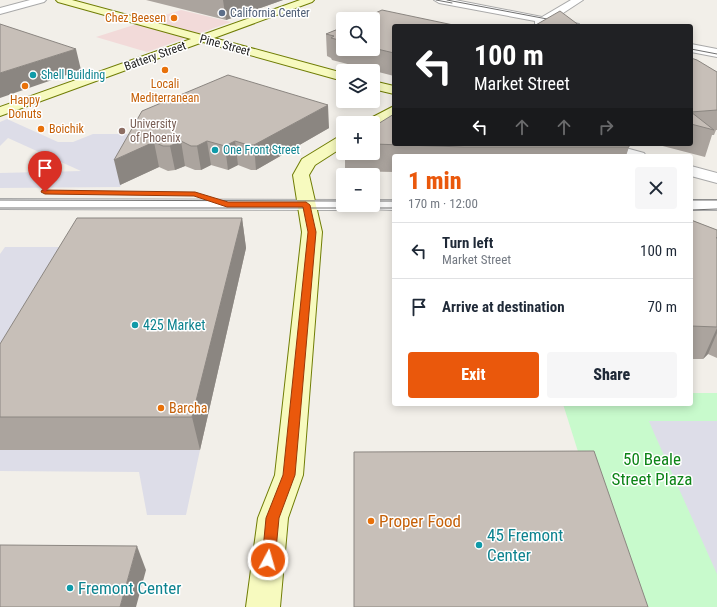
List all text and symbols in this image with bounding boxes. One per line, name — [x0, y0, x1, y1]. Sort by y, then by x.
place label: California Center — [230, 6, 310, 20]
marker: California Center — [217, 8, 227, 18]
place label: Chez Beesen — [105, 11, 166, 25]
map controls — [336, 12, 380, 212]
button: search — [336, 12, 380, 56]
marker: Chez Beesen — [169, 13, 179, 23]
street label: Pine Street — [198, 32, 252, 59]
street label: Battery Street — [122, 38, 188, 74]
text: 100 m — [474, 39, 544, 72]
icon: left — [408, 40, 460, 92]
button: layers — [336, 64, 380, 108]
marker: Locali Mediterranean — [160, 65, 170, 75]
place label: Shell Building — [41, 68, 105, 82]
marker: Shell Building — [28, 70, 38, 80]
text: Market Street — [474, 73, 570, 94]
place label: Locali Mediterranean — [131, 77, 199, 105]
marker: Happy Donuts — [20, 81, 30, 91]
place label: Happy Donuts — [8, 93, 42, 121]
button: + — [336, 116, 380, 160]
icon: left — [469, 116, 491, 138]
icon: ahead — [511, 116, 533, 138]
icon: ahead — [553, 116, 575, 138]
icon: right — [595, 116, 617, 138]
place label: University of Phoenix — [130, 117, 181, 145]
place label: Boichik — [49, 122, 84, 136]
marker: Boichik — [36, 124, 46, 134]
marker: University of Phoenix — [117, 126, 127, 136]
place label: One Front Street — [223, 143, 300, 157]
marker: One Front Street — [210, 145, 220, 155]
pin — [28, 151, 62, 192]
icon: arrive — [34, 157, 56, 179]
text: 1 min — [408, 167, 462, 195]
button: close — [635, 167, 677, 209]
button: − — [336, 168, 380, 212]
text: 170 m · 12:00 — [408, 196, 478, 211]
text: Turn left — [442, 234, 493, 252]
icon: left — [408, 240, 430, 262]
text: 100 m — [640, 242, 677, 260]
text: Market Street — [442, 252, 511, 267]
icon: arrive — [408, 296, 430, 318]
text: Arrive at destination — [442, 298, 565, 316]
text: 70 m — [647, 298, 677, 316]
place label: 425 Market — [143, 317, 205, 333]
marker: 425 Market — [130, 320, 140, 330]
button: Exit — [408, 352, 539, 398]
button: Share — [547, 352, 677, 398]
place label: Barcha — [169, 400, 207, 416]
marker: Barcha — [156, 403, 166, 413]
park label: 50 Beale Street Plaza — [612, 449, 692, 489]
place label: Proper Food — [379, 511, 461, 531]
marker: Proper Food — [366, 516, 376, 526]
place label: 45 Fremont Center — [487, 525, 563, 565]
position arrow — [247, 539, 289, 581]
marker: 45 Fremont Center — [474, 540, 484, 550]
place label: Fremont Center — [78, 578, 181, 598]
marker: Fremont Center — [65, 583, 75, 593]

